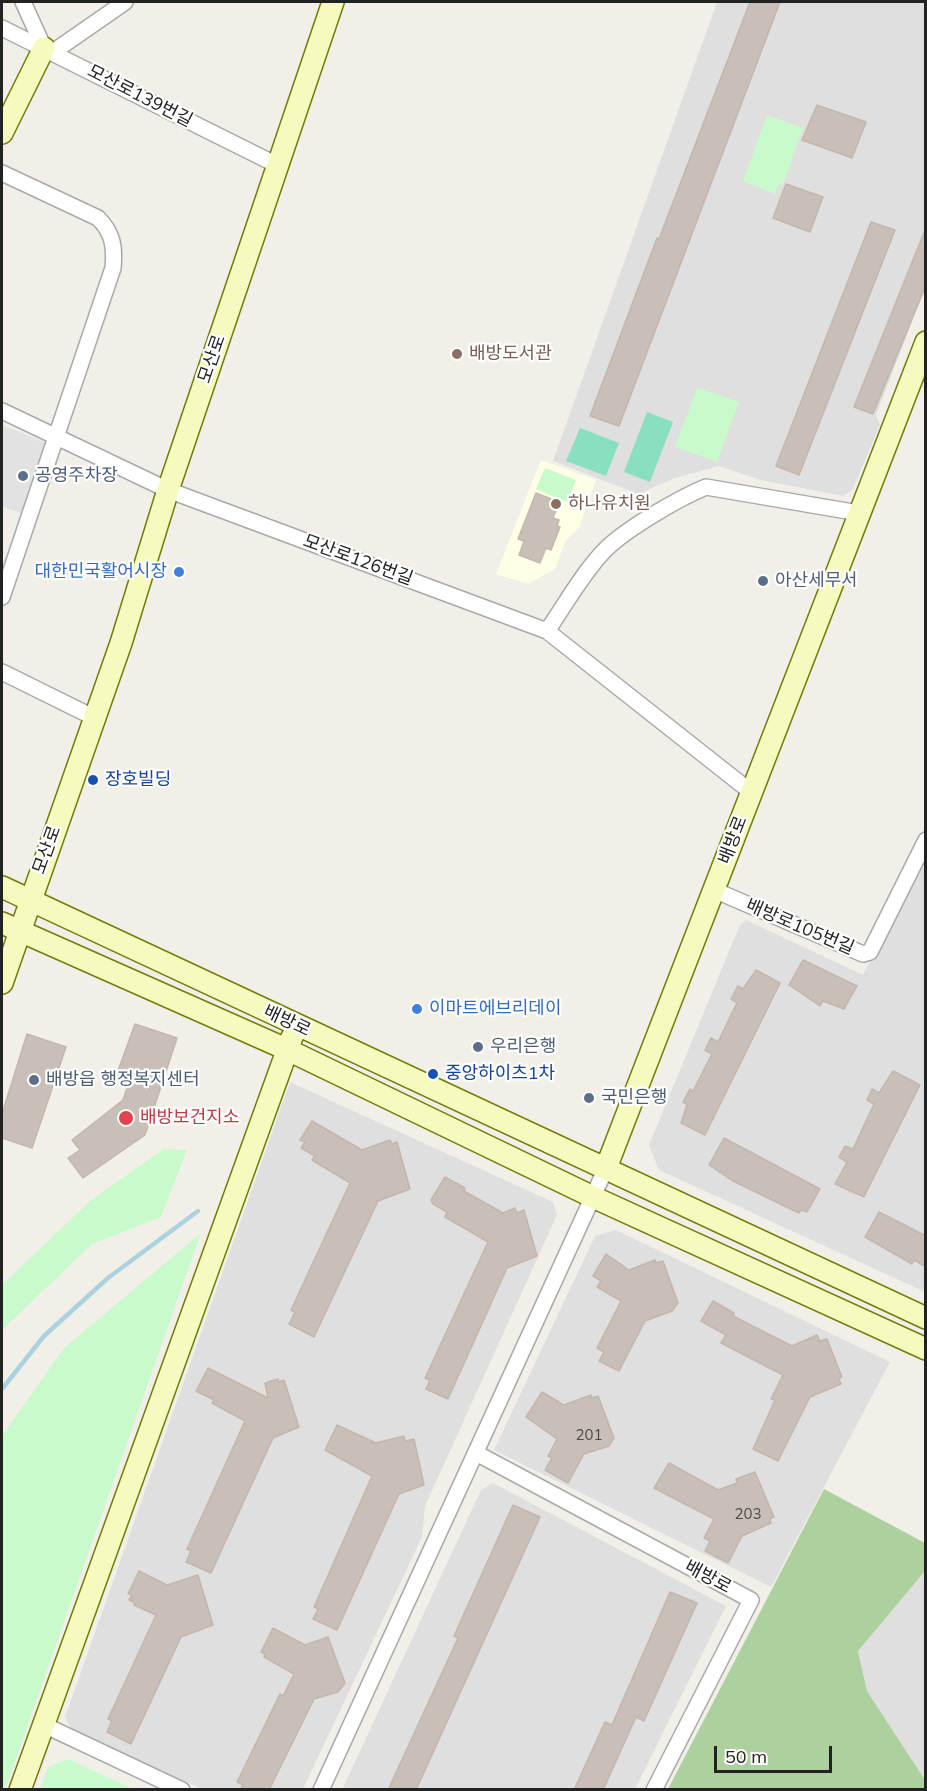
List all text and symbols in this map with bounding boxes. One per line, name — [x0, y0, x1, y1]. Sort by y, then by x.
street label: 모산로139번길 — [84, 60, 196, 132]
street label: 모산로 — [194, 332, 230, 386]
place label: 배방도서관 — [469, 343, 552, 365]
marker: 배방도서관 — [450, 347, 464, 361]
place label: 공영주차장 — [35, 465, 118, 487]
marker: 공영주차장 — [16, 469, 30, 483]
place label: 하나유치원 — [568, 493, 651, 515]
marker: 하나유치원 — [549, 497, 563, 511]
street label: 모산로126번길 — [300, 530, 416, 590]
place label: 대한민국활어시장 — [35, 561, 167, 583]
marker: 대한민국활어시장 — [172, 565, 186, 579]
place label: 아산세무서 — [775, 570, 858, 592]
marker: 아산세무서 — [756, 574, 770, 588]
place label: 장호빌딩 — [105, 769, 171, 791]
marker: 장호빌딩 — [86, 773, 100, 787]
street label: 배방로 — [714, 813, 752, 867]
street label: 모산로 — [28, 823, 66, 877]
street label: 배방로105번길 — [743, 895, 857, 959]
place label: 이마트에브리데이 — [429, 998, 561, 1020]
street label: 배방로 — [260, 1001, 314, 1041]
marker: 이마트에브리데이 — [410, 1002, 424, 1016]
place label: 우리은행 — [490, 1036, 556, 1058]
marker: 우리은행 — [471, 1040, 485, 1054]
place label: 중앙하이츠1차 — [445, 1063, 555, 1085]
marker: 중앙하이츠1차 — [426, 1067, 440, 1081]
place label: 배방읍 행정복지센터 — [46, 1069, 200, 1091]
marker: 배방읍 행정복지센터 — [27, 1073, 41, 1087]
place label: 국민은행 — [601, 1087, 667, 1109]
marker: 국민은행 — [582, 1091, 596, 1105]
place label: 배방보건지소 — [140, 1107, 239, 1129]
marker: 배방보건지소 — [117, 1109, 135, 1127]
house number: 201 — [576, 1426, 602, 1444]
house number: 203 — [735, 1505, 761, 1523]
street label: 배방로 — [681, 1556, 735, 1598]
scale bar — [717, 1734, 836, 1772]
text: 50 m — [725, 1745, 767, 1768]

